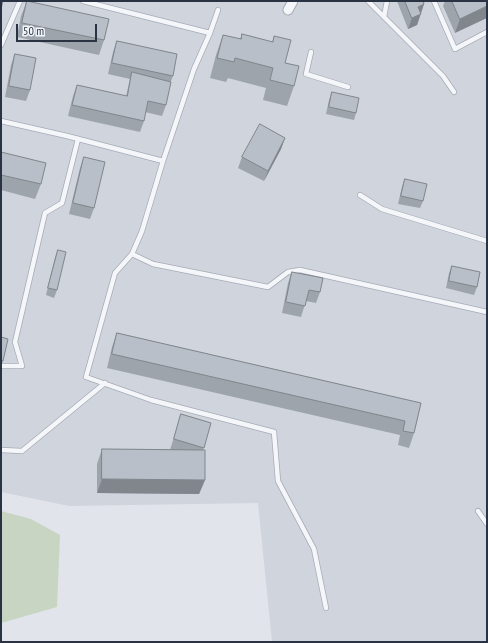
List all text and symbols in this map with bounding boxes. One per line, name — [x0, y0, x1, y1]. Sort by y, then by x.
scale bar — [18, 16, 99, 42]
text: 50 m — [23, 23, 44, 38]

